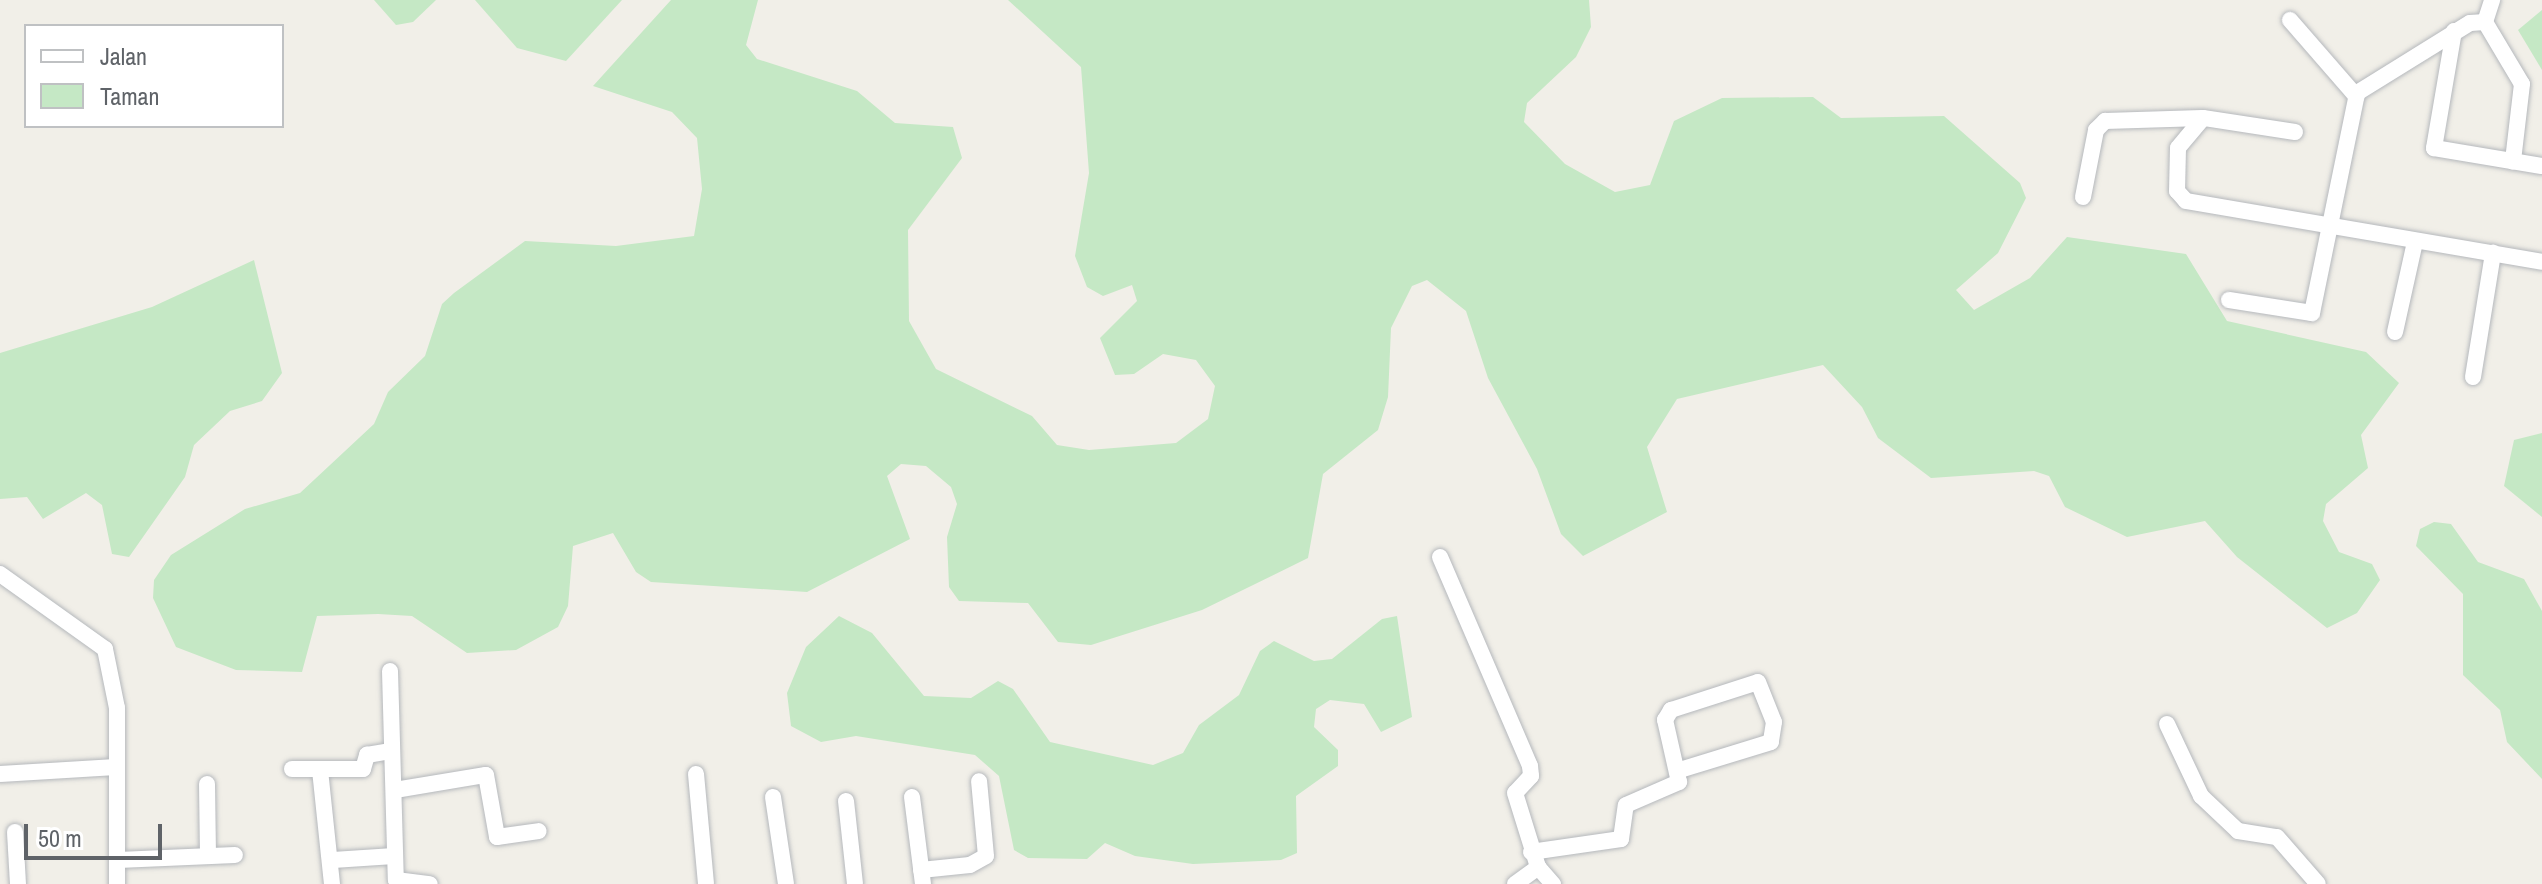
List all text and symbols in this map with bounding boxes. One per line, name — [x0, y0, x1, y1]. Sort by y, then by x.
legend — [24, 24, 284, 128]
text: Jalan — [100, 40, 147, 72]
text: Taman — [100, 80, 159, 112]
scale bar — [28, 808, 166, 858]
text: 50 m — [38, 822, 82, 854]

